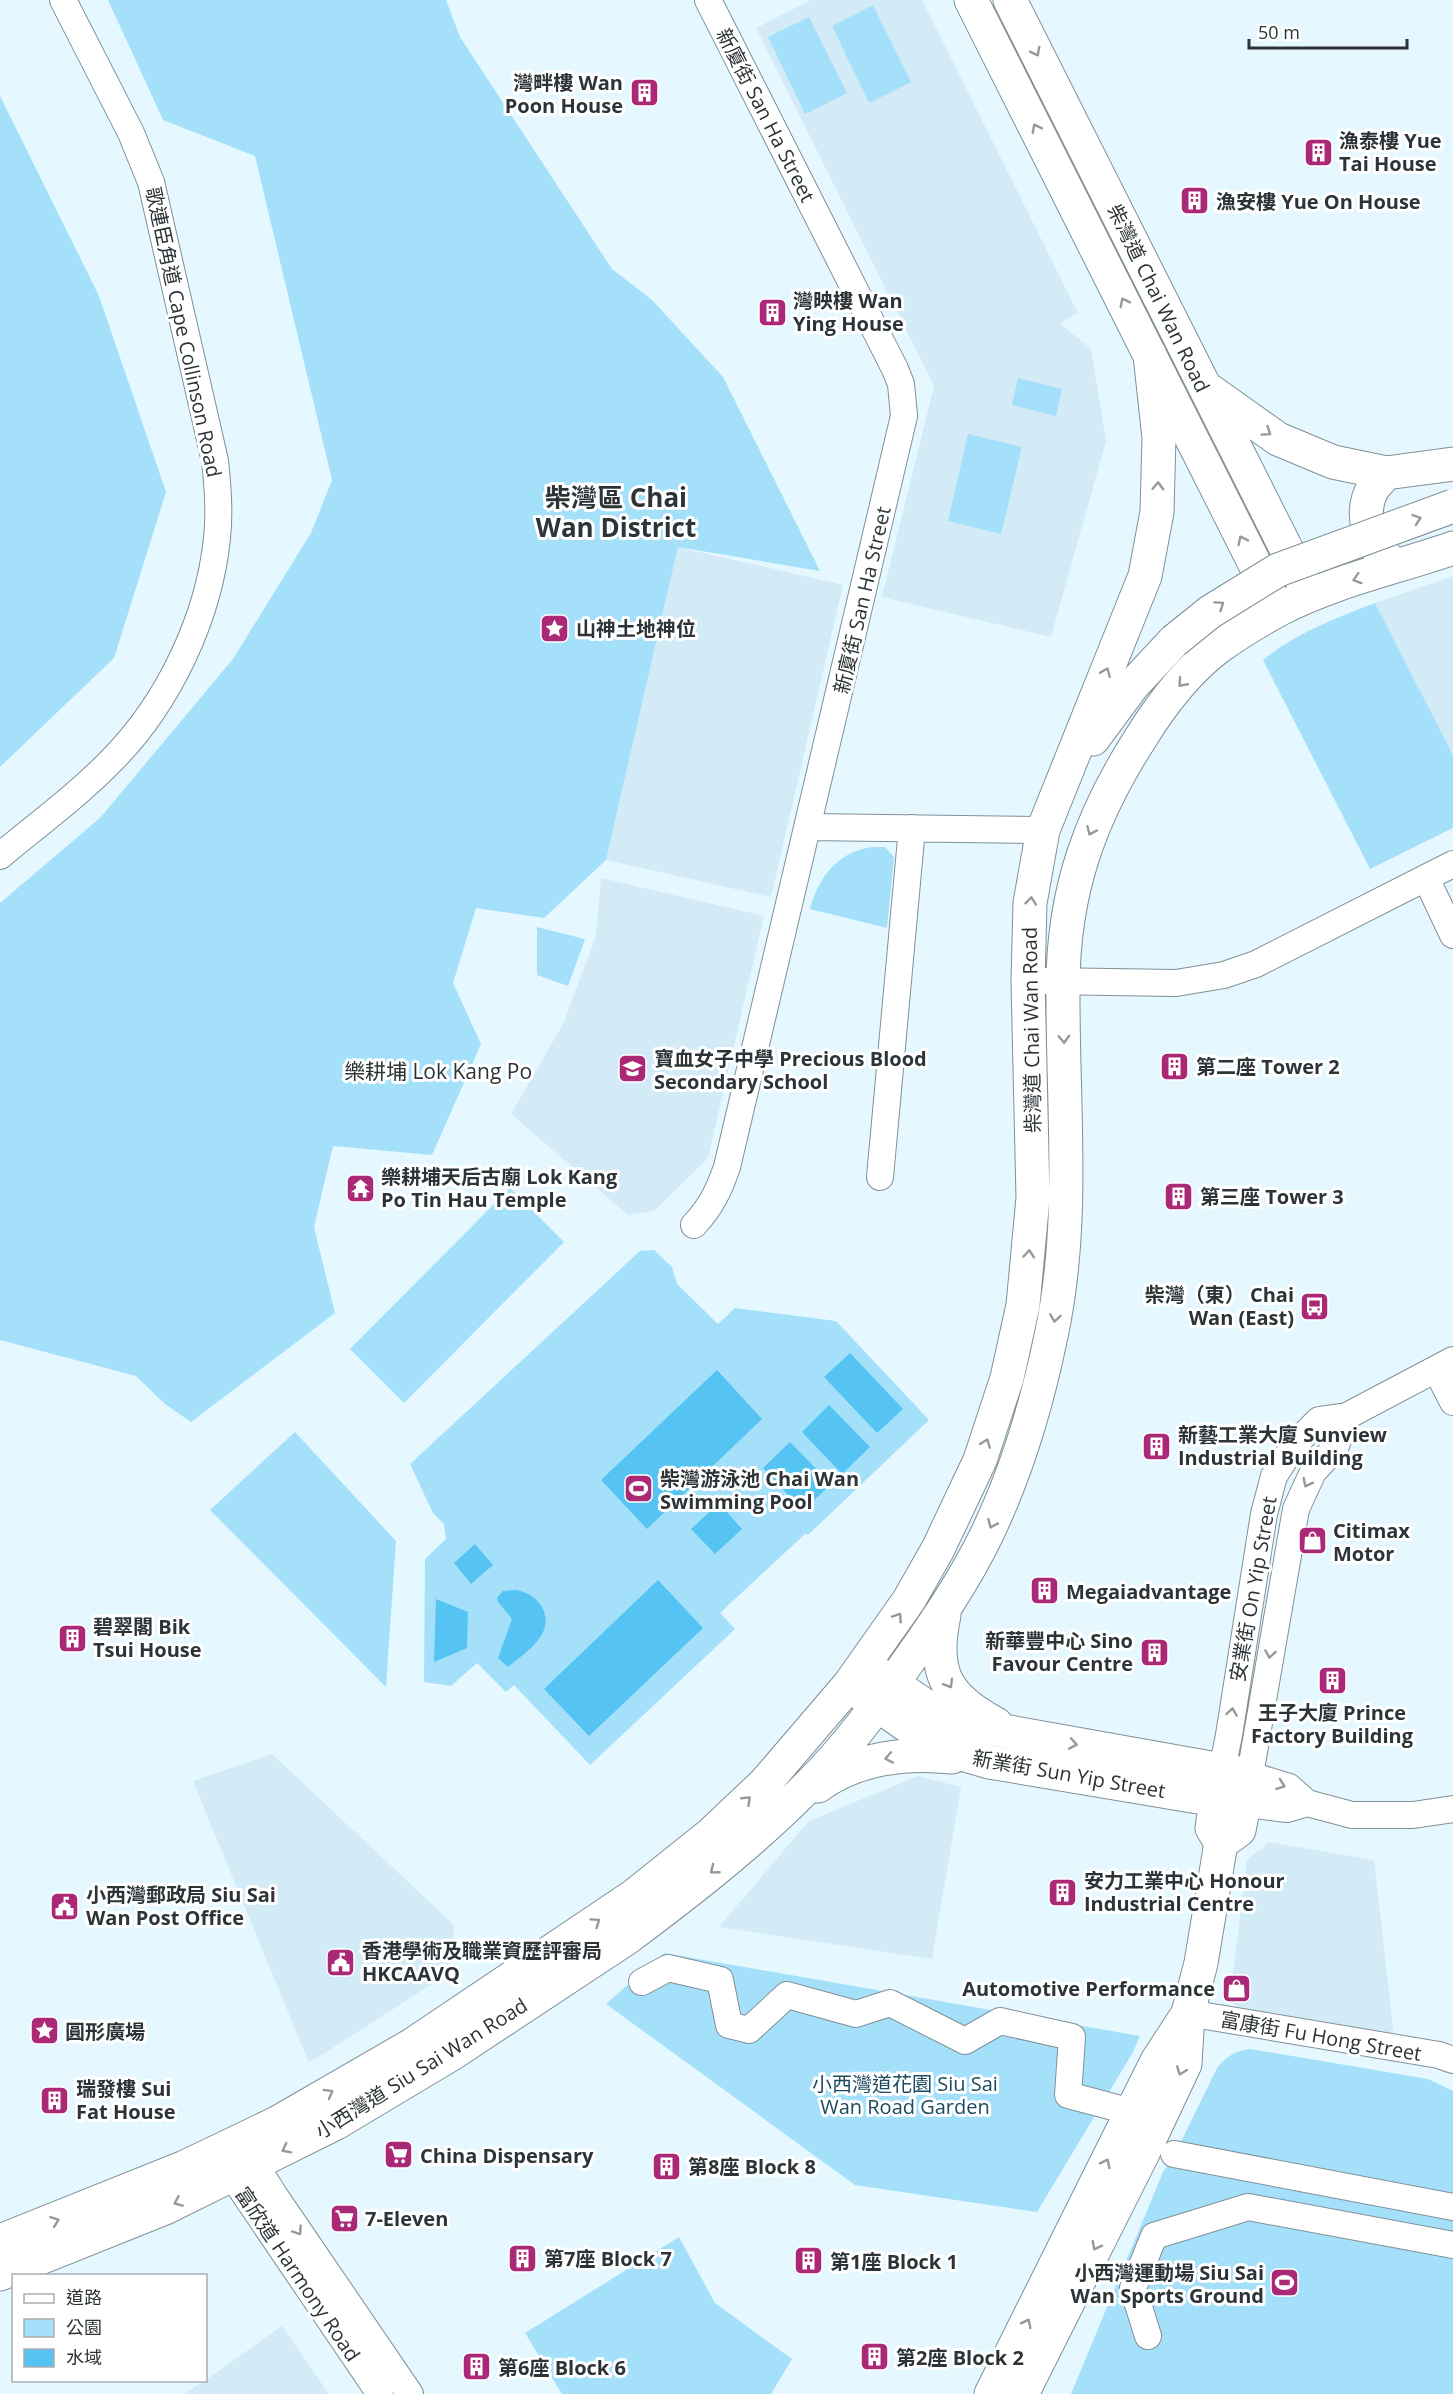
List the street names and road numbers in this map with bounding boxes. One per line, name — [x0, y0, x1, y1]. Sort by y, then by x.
street label: 新廈街 San Ha Street — [710, 23, 822, 207]
street label: 歌連臣角道 Cape Collinson Road — [140, 184, 228, 480]
street label: 柴灣道 Chai Wan Road — [1102, 199, 1216, 397]
street label: 新廈街 San Ha Street — [827, 504, 897, 696]
street label: 柴灣道 Chai Wan Road — [1016, 927, 1046, 1133]
street label: 安業街 On Yip Street — [1223, 1494, 1283, 1684]
street label: 新業街 Sun Yip Street — [970, 1744, 1168, 1804]
street label: 小西灣道 Siu Sai Wan Road — [310, 1991, 532, 2145]
street label: 富康街 Fu Hong Street — [1218, 2005, 1424, 2067]
street label: 富欣道 Harmony Road — [229, 2181, 367, 2367]

